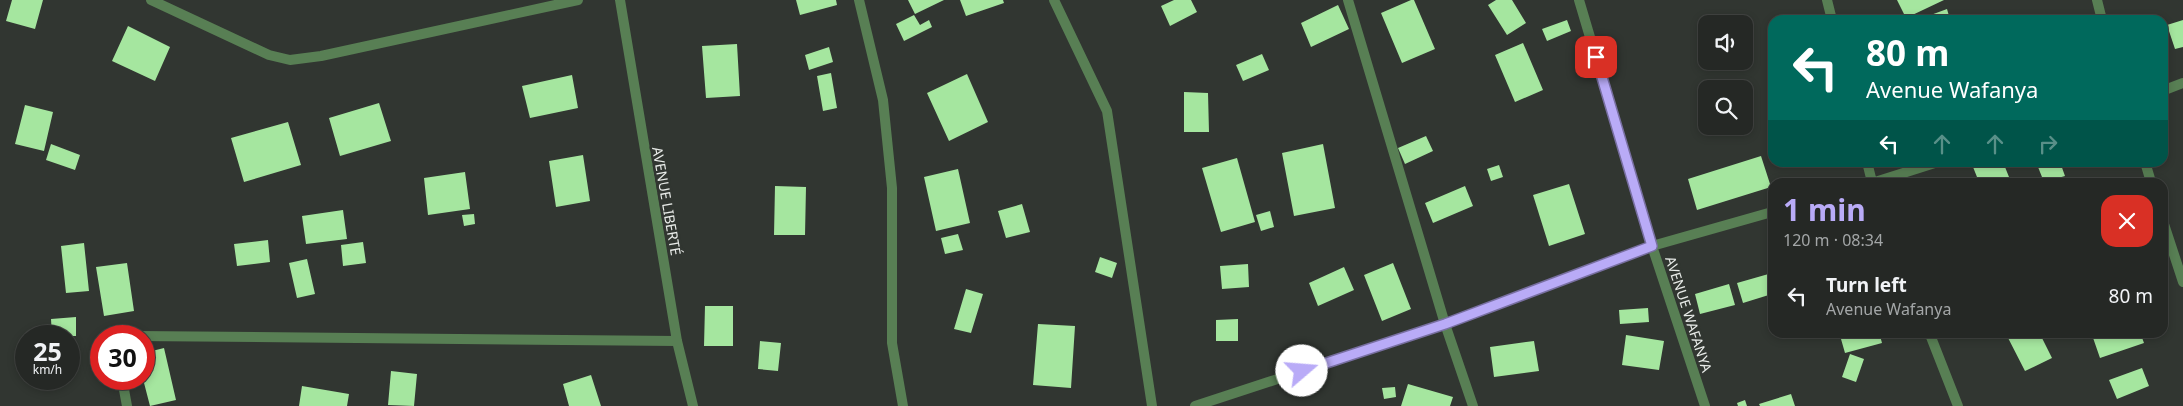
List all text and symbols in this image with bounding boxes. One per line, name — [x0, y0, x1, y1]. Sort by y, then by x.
map controls — [1698, 15, 1753, 135]
button: sound — [1698, 15, 1753, 70]
text: 80 m — [1866, 29, 1949, 76]
icon: left — [1783, 35, 1848, 100]
pin — [1575, 36, 1617, 78]
icon: arrive — [1582, 43, 1610, 71]
text: Avenue Wafanya — [1866, 74, 2038, 104]
button: search — [1698, 80, 1753, 135]
icon: left — [1875, 130, 1903, 158]
icon: ahead — [1928, 130, 1956, 158]
icon: ahead — [1981, 130, 2009, 158]
icon: right — [2034, 130, 2062, 158]
street label: AVENUE LIBERTÉ — [648, 145, 686, 257]
text: 1 min — [1783, 189, 1866, 230]
button: close — [2101, 195, 2153, 247]
text: 120 m · 08:34 — [1783, 229, 1883, 251]
street label: AVENUE WAFANYA — [1661, 254, 1717, 374]
text: Turn left — [1826, 272, 1907, 298]
icon: left — [1783, 282, 1811, 310]
text: 80 m — [2109, 283, 2153, 309]
text: Avenue Wafanya — [1826, 298, 1951, 320]
speed limit sign: 30 — [90, 325, 155, 390]
text: 25 — [33, 334, 62, 368]
position arrow — [1275, 344, 1327, 396]
text: km/h — [33, 361, 62, 378]

